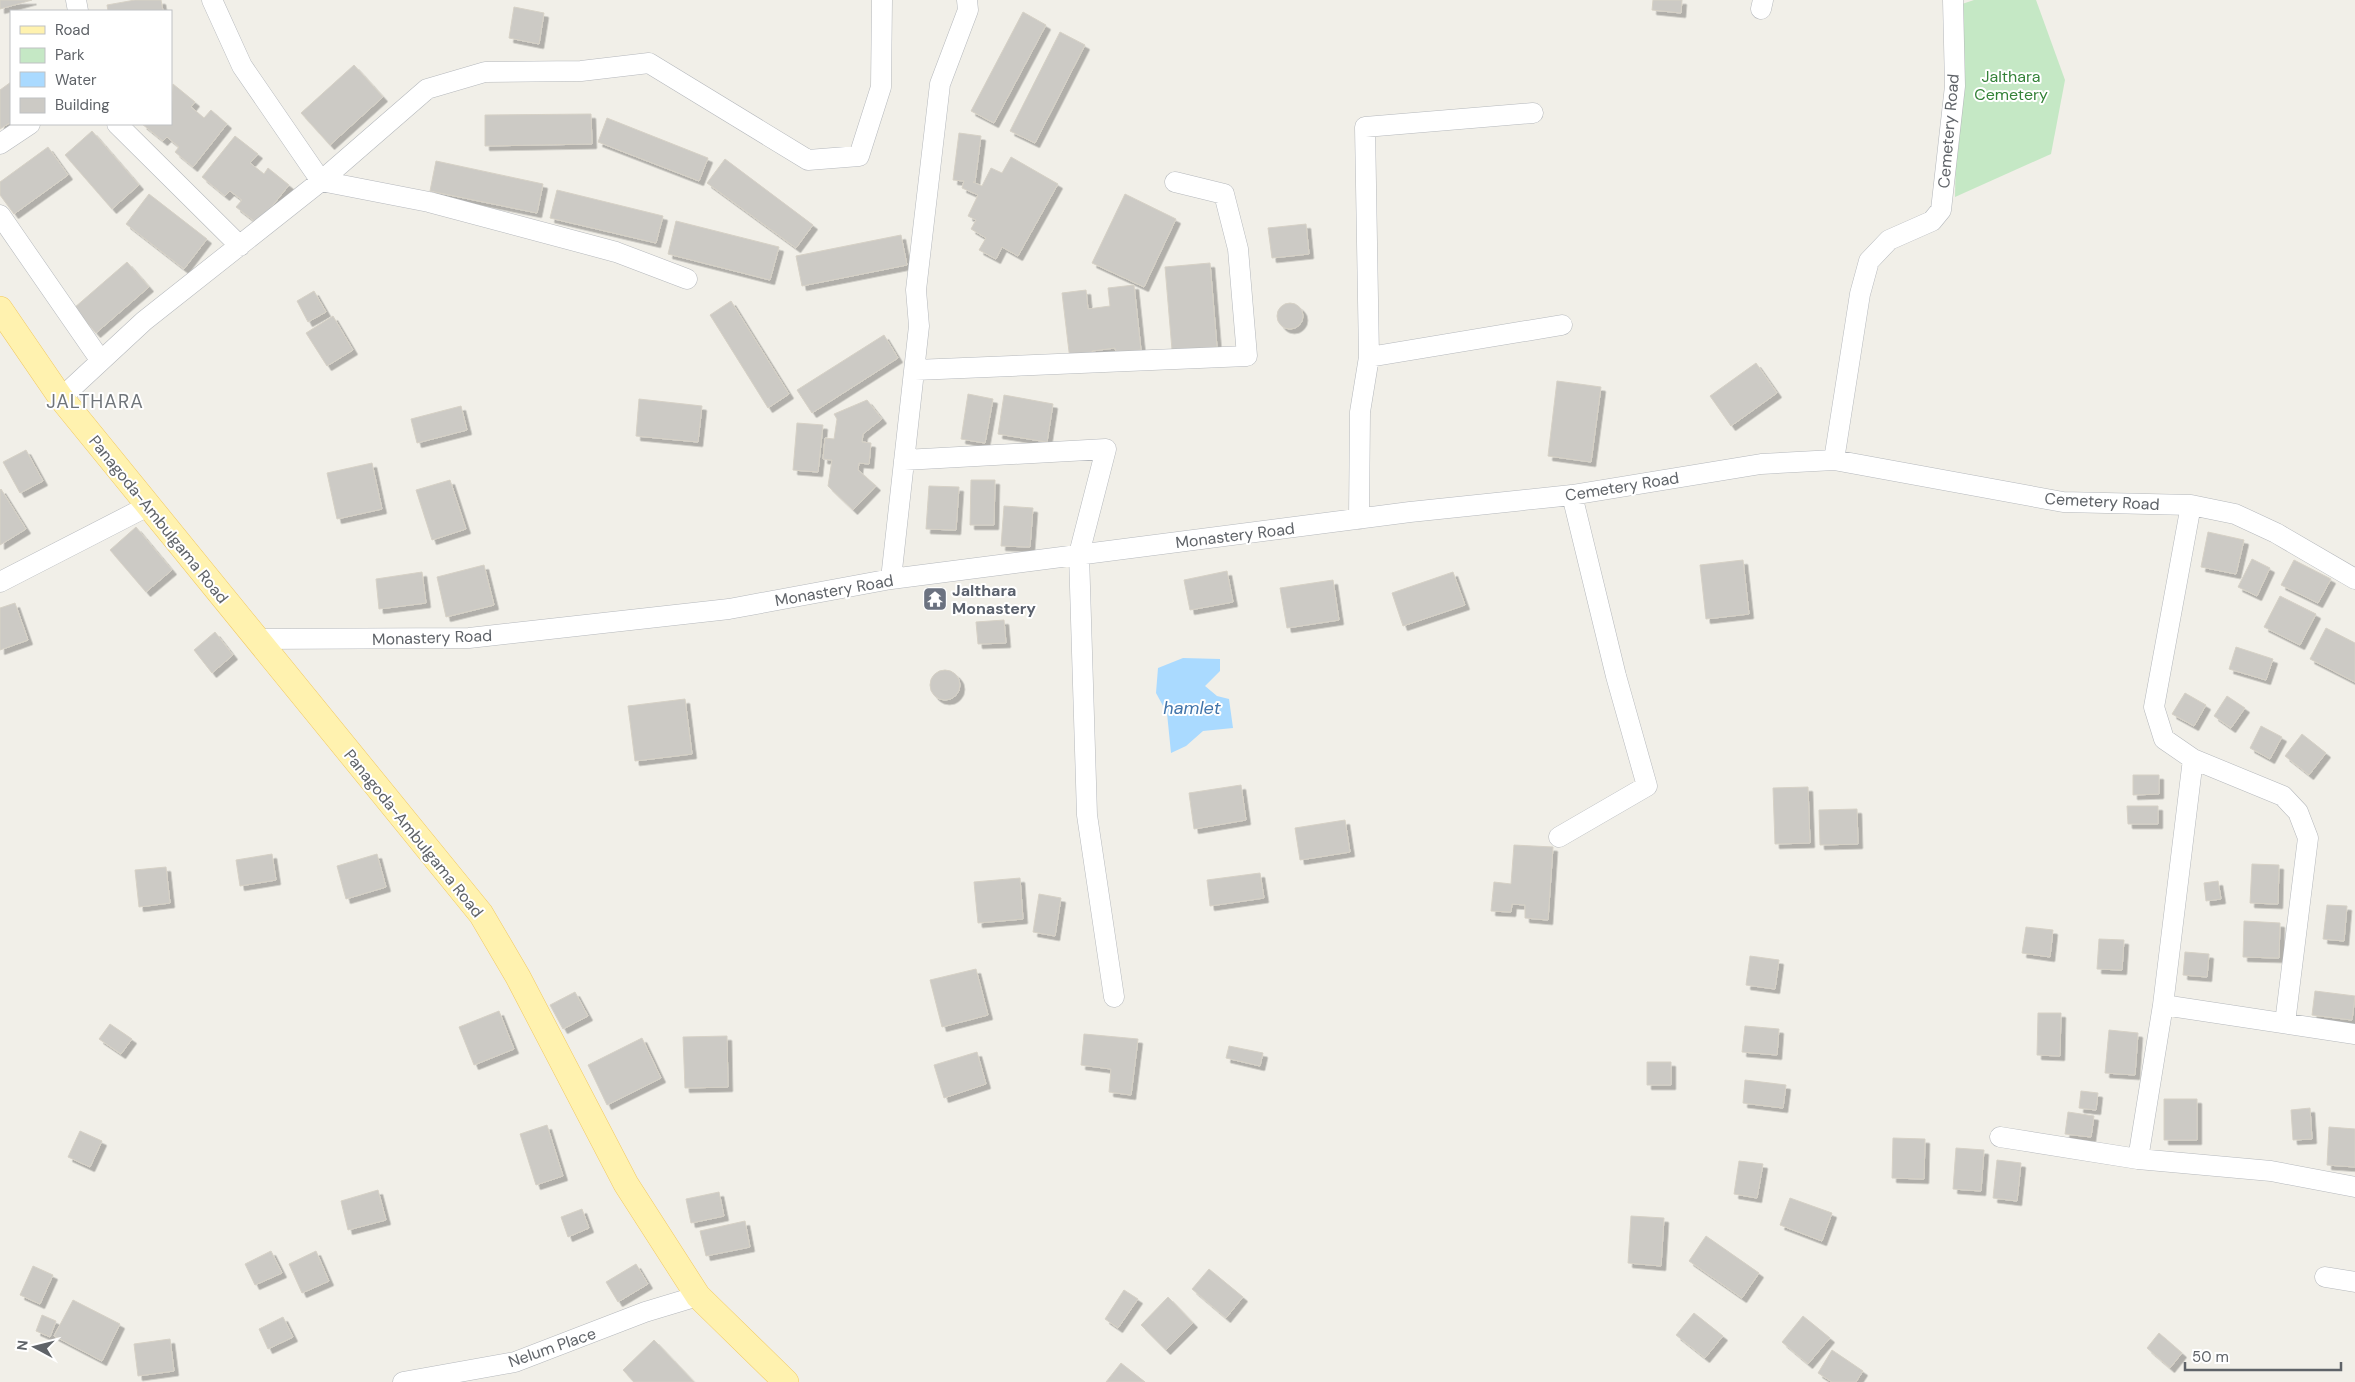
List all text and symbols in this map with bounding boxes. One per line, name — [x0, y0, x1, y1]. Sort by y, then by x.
legend — [10, 10, 172, 125]
text: Road — [55, 20, 90, 40]
text: Park — [55, 45, 85, 65]
park label: Jalthara Cemetery — [1974, 66, 2048, 105]
text: Water — [55, 70, 97, 90]
street label: Cemetery Road — [1933, 73, 1964, 189]
text: Building — [55, 95, 110, 115]
district label: JALTHARA — [46, 389, 144, 414]
street label: Panagoda-Ambulgama Road — [84, 431, 233, 608]
street label: Cemetery Road — [1564, 467, 1681, 506]
street label: Cemetery Road — [2044, 488, 2160, 515]
street label: Monastery Road — [1174, 518, 1296, 553]
street label: Monastery Road — [773, 570, 895, 611]
place label: Jalthara Monastery — [952, 580, 1036, 619]
temple icon: Jalthara Monastery — [922, 586, 948, 612]
street label: Monastery Road — [372, 625, 492, 650]
water label: hamlet — [1163, 696, 1222, 720]
street label: Panagoda-Ambulgama Road — [339, 745, 488, 922]
north arrow — [10, 1322, 60, 1372]
street label: Nelum Place — [506, 1323, 599, 1372]
text: N — [13, 1339, 32, 1352]
scale bar — [2185, 1340, 2341, 1372]
text: 50 m — [2192, 1347, 2229, 1367]

